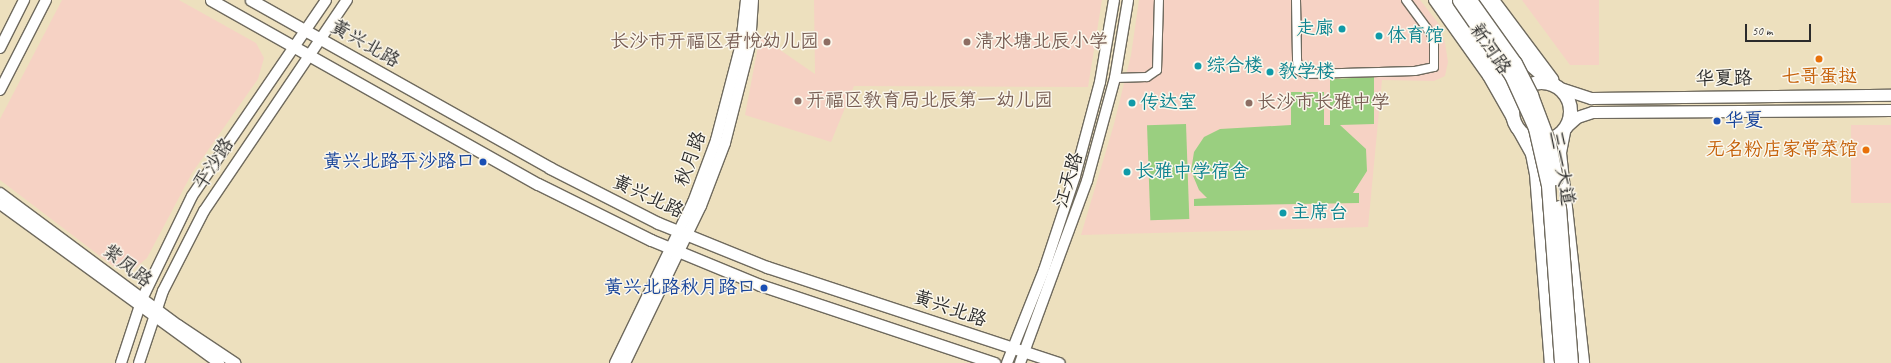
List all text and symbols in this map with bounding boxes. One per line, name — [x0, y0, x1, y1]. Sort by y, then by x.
street label: 黄兴北路 — [326, 15, 404, 73]
scale bar — [1747, 16, 1813, 42]
place label: 走廊 — [1296, 18, 1334, 40]
street label: 新河路 — [1465, 19, 1515, 79]
text: 50 m — [1752, 23, 1772, 39]
marker: 走廊 — [1337, 24, 1347, 34]
place label: 体育馆 — [1387, 25, 1444, 47]
place label: 长沙市开福区君悦幼儿园 — [610, 31, 819, 53]
place label: 清水塘北辰小学 — [975, 31, 1108, 53]
marker: 体育馆 — [1374, 31, 1384, 41]
marker: 长沙市开福区君悦幼儿园 — [822, 37, 832, 47]
marker: 清水塘北辰小学 — [962, 37, 972, 47]
marker: 七哥蛋挞 — [1814, 54, 1824, 64]
place label: 综合楼 — [1206, 55, 1263, 77]
marker: 综合楼 — [1193, 61, 1203, 71]
place label: 教学楼 — [1278, 61, 1335, 83]
place label: 七哥蛋挞 — [1781, 66, 1857, 88]
marker: 教学楼 — [1265, 67, 1275, 77]
street label: 华夏路 — [1695, 67, 1753, 91]
place label: 开福区教育局北辰第一幼儿园 — [806, 90, 1053, 112]
place label: 传达室 — [1140, 92, 1197, 114]
place label: 长沙市长雅中学 — [1257, 92, 1390, 114]
marker: 开福区教育局北辰第一幼儿园 — [793, 96, 803, 106]
marker: 传达室 — [1127, 98, 1137, 108]
marker: 长沙市长雅中学 — [1244, 98, 1254, 108]
place label: 华夏 — [1725, 110, 1763, 132]
marker: 华夏 — [1712, 116, 1722, 126]
street label: 秋月路 — [671, 128, 711, 190]
street label: 三一大道 — [1543, 129, 1579, 207]
street label: 平沙路 — [189, 134, 239, 194]
place label: 无名粉店家常菜馆 — [1706, 139, 1858, 161]
marker: 无名粉店家常菜馆 — [1861, 145, 1871, 155]
street label: 江天路 — [1050, 149, 1088, 211]
place label: 黄兴北路平沙路口 — [323, 151, 475, 173]
marker: 黄兴北路平沙路口 — [478, 157, 488, 167]
place label: 长雅中学宿舍 — [1135, 161, 1249, 183]
marker: 长雅中学宿舍 — [1122, 167, 1132, 177]
street label: 黄兴北路 — [609, 171, 687, 223]
place label: 主席台 — [1291, 202, 1348, 224]
marker: 主席台 — [1278, 208, 1288, 218]
street label: 紫凤路 — [98, 239, 156, 293]
place label: 黄兴北路秋月路口 — [604, 277, 756, 299]
marker: 黄兴北路秋月路口 — [759, 283, 769, 293]
street label: 黄兴北路 — [910, 286, 990, 332]

